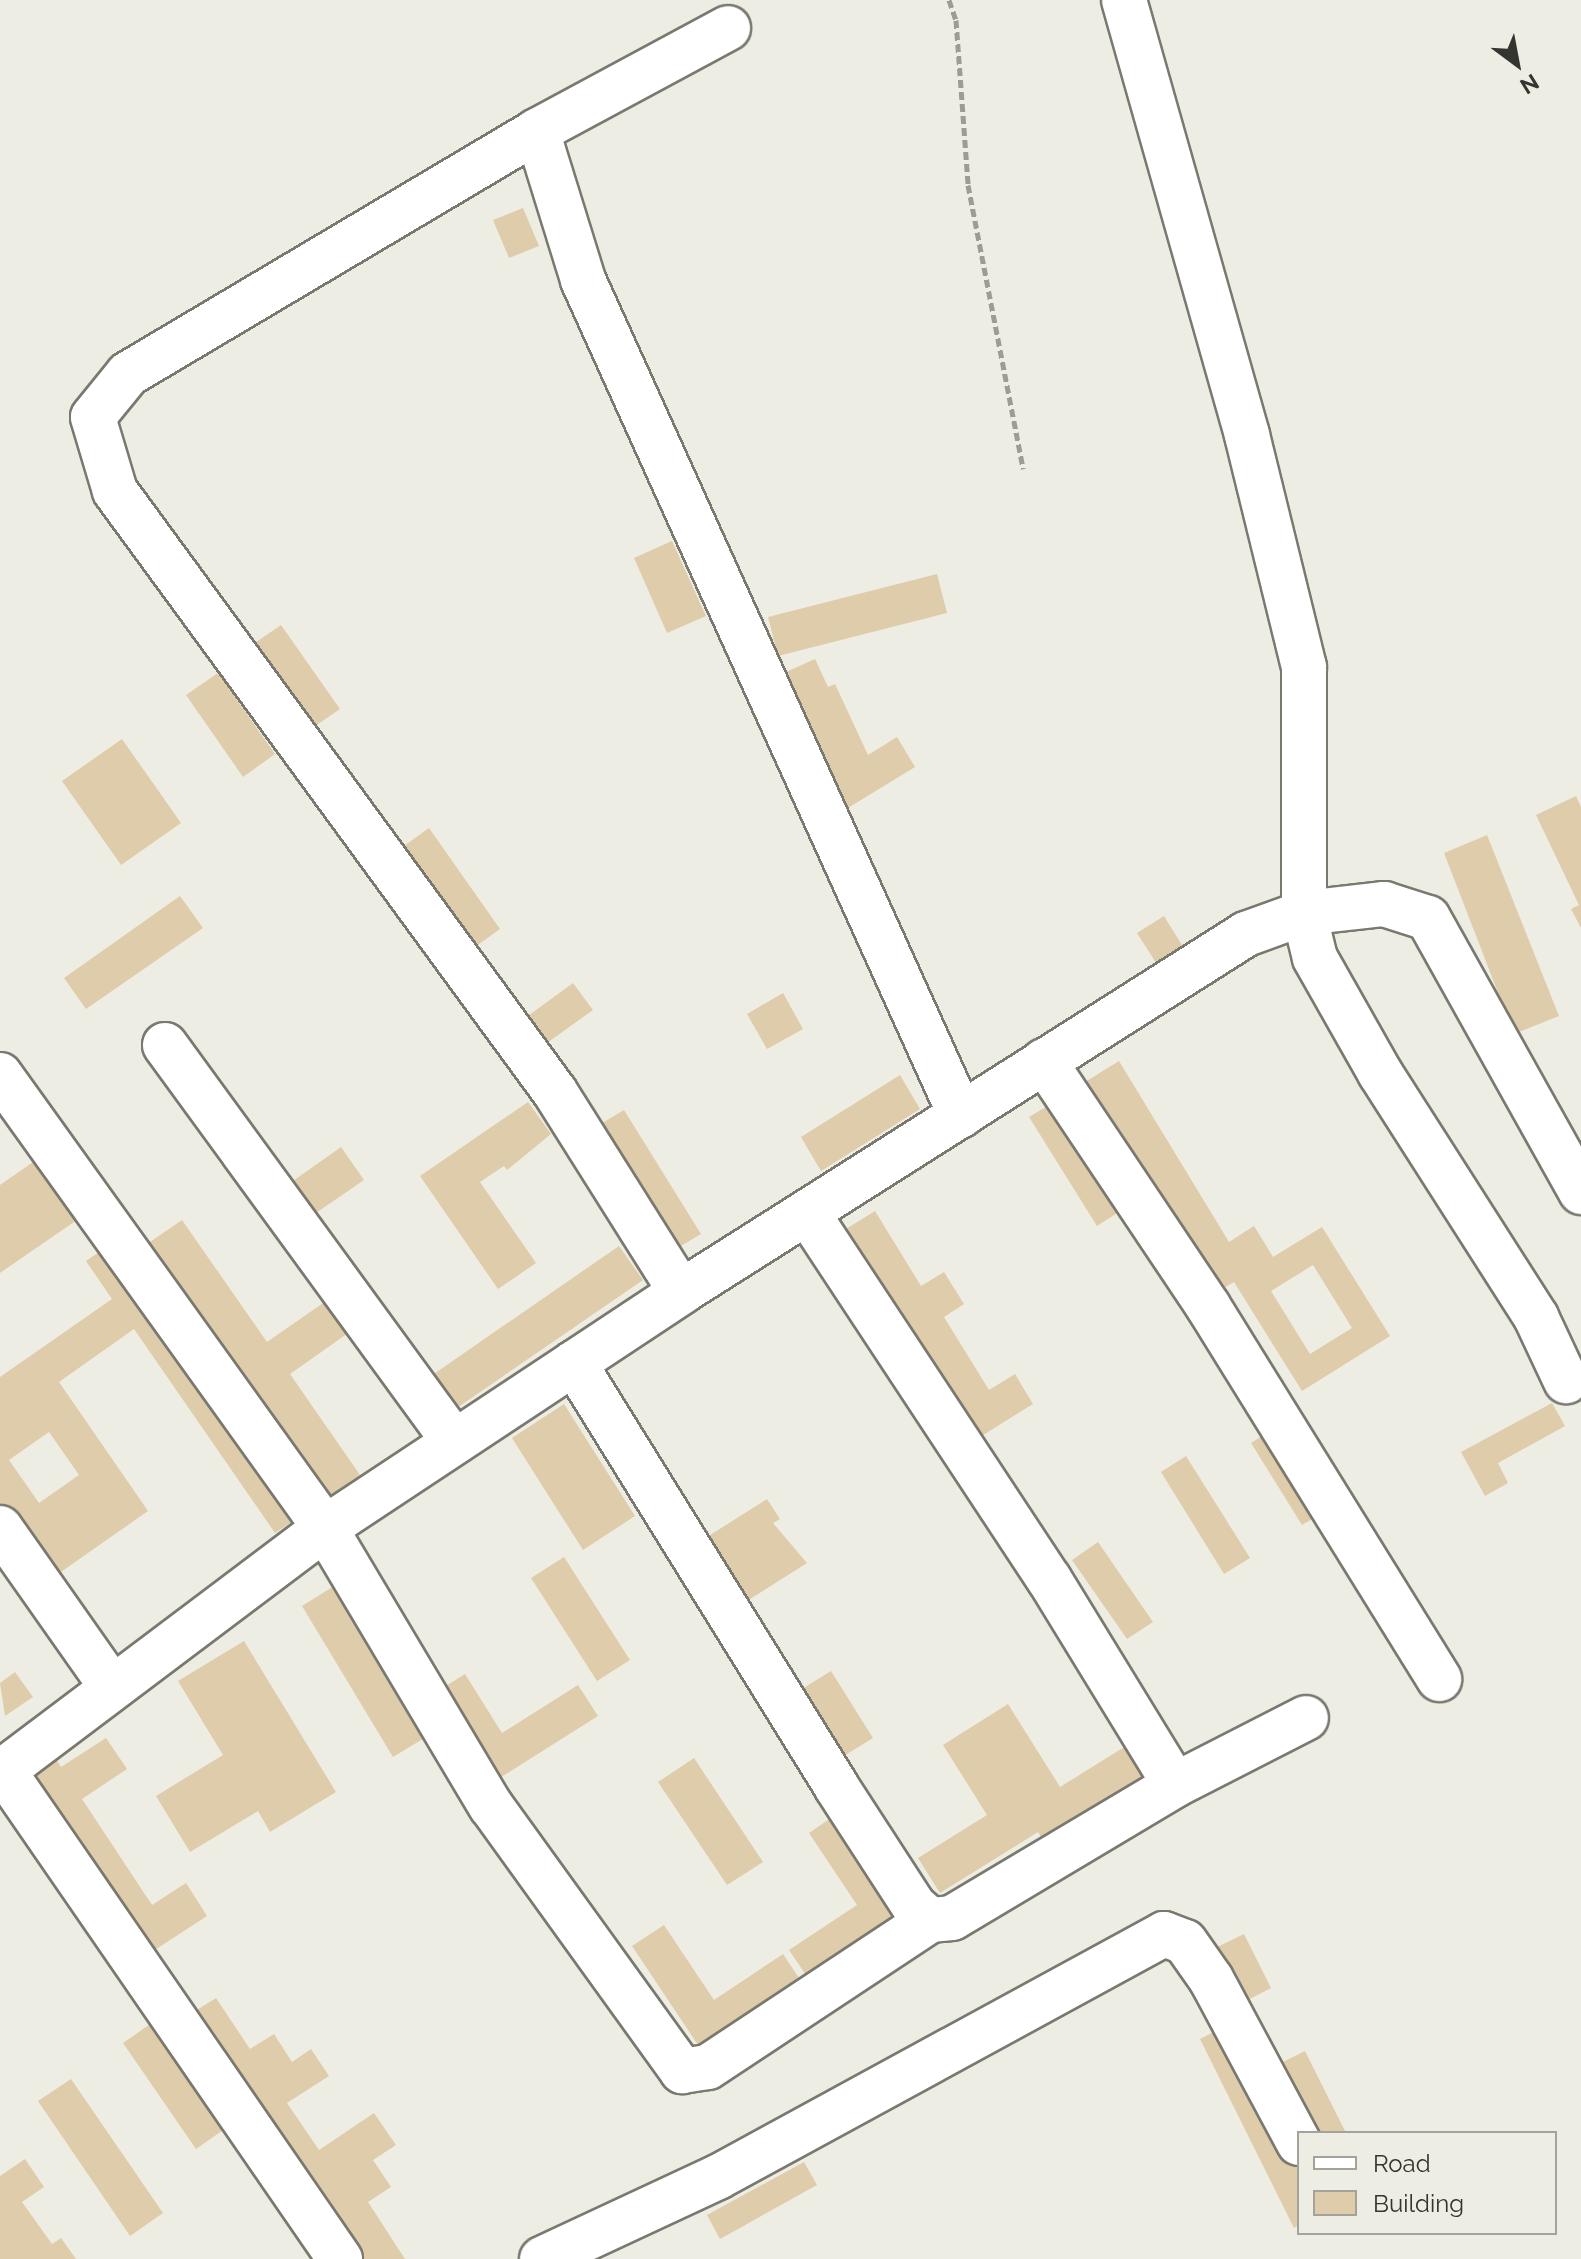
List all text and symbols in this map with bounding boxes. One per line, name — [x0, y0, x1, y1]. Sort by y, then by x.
north arrow — [1477, 24, 1557, 104]
text: N — [1516, 69, 1544, 100]
legend — [1297, 2131, 1557, 2235]
text: Road — [1373, 2149, 1431, 2178]
text: Building — [1373, 2189, 1464, 2218]

